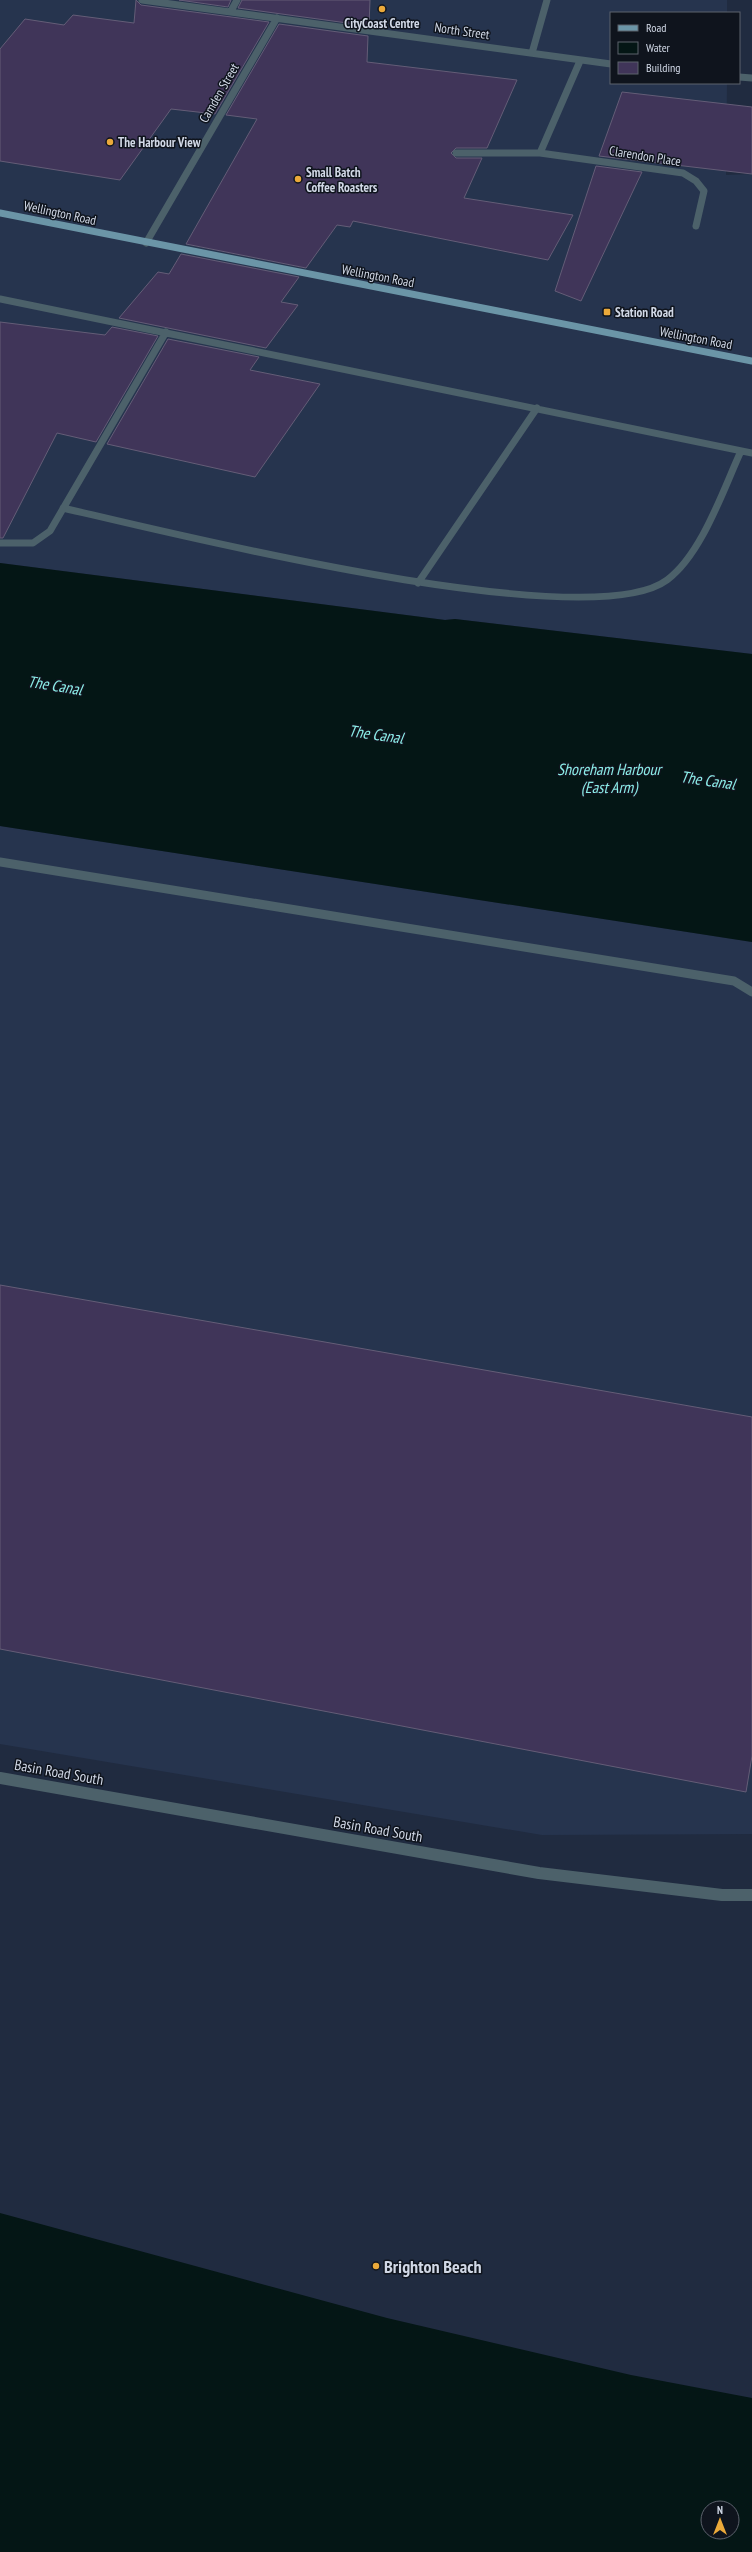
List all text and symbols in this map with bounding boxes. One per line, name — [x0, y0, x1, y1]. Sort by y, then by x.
marker: CityCoast Centre — [377, 4, 387, 14]
legend — [610, 12, 740, 84]
place label: CityCoast Centre — [344, 15, 420, 32]
street label: North Street — [433, 19, 491, 43]
text: Road — [646, 20, 666, 35]
text: Water — [646, 40, 671, 55]
street label: Camden Street — [195, 60, 243, 126]
text: Building — [646, 60, 681, 75]
place label: The Harbour View — [118, 134, 201, 151]
marker: The Harbour View — [105, 137, 115, 147]
street label: Clarendon Place — [608, 142, 682, 170]
place label: Small Batch Coffee Roasters — [306, 164, 378, 196]
marker: Small Batch Coffee Roasters — [293, 174, 303, 184]
street label: Wellington Road — [22, 197, 98, 229]
street label: Wellington Road — [340, 261, 416, 291]
place label: Station Road — [615, 304, 674, 321]
marker: Station Road — [602, 307, 612, 317]
street label: Wellington Road — [658, 323, 734, 353]
water label: The Canal — [26, 671, 85, 699]
water label: The Canal — [347, 720, 406, 748]
water label: Shoreham Harbour (East Arm) — [557, 759, 663, 797]
water label: The Canal — [679, 766, 738, 794]
street label: Basin Road South — [13, 1755, 105, 1789]
street label: Basin Road South — [332, 1812, 424, 1846]
place label: Brighton Beach — [384, 2255, 482, 2278]
marker: Brighton Beach — [371, 2261, 381, 2271]
north arrow — [700, 2500, 740, 2540]
text: N — [717, 2503, 723, 2517]

